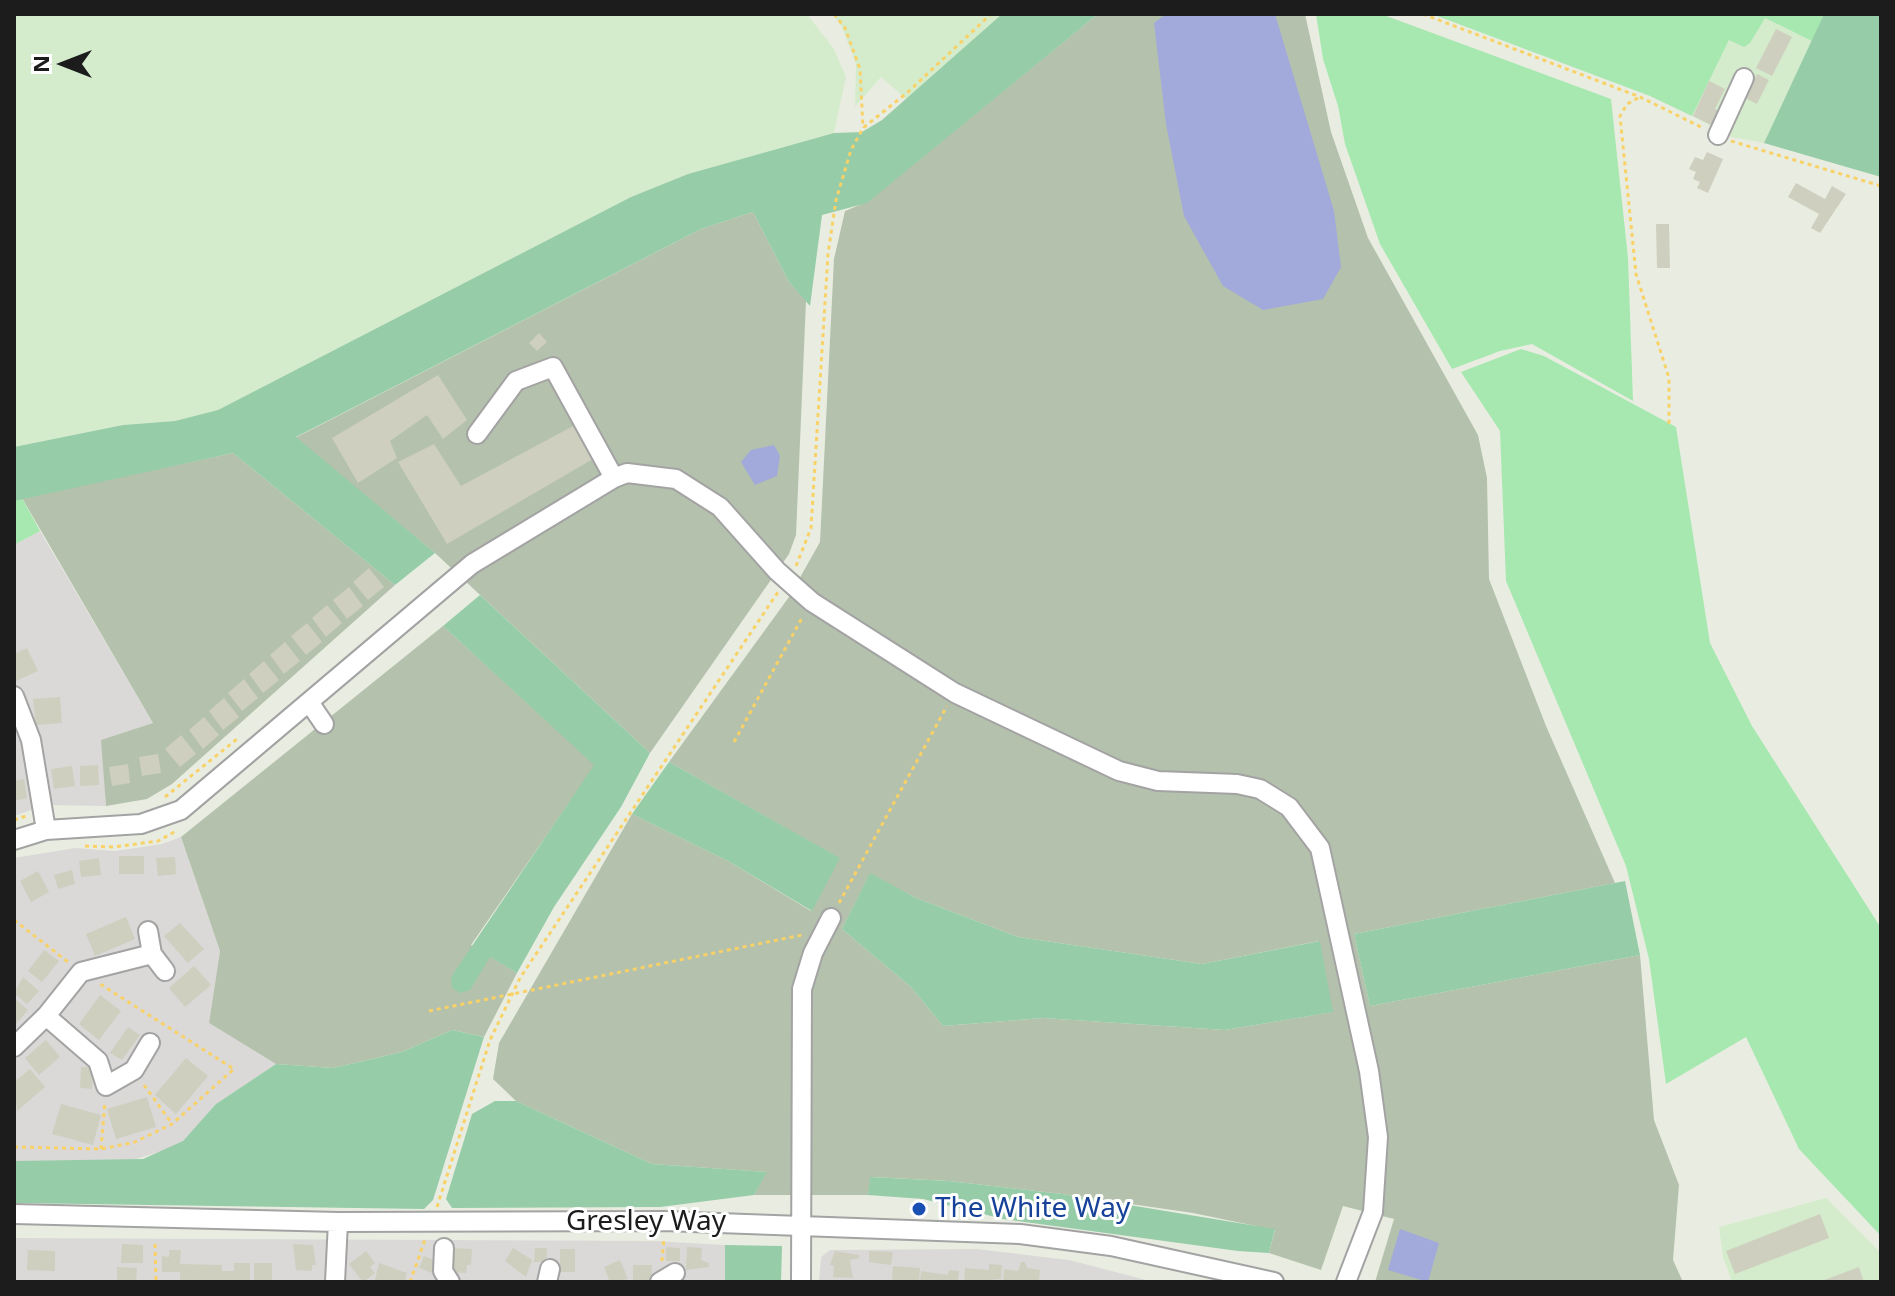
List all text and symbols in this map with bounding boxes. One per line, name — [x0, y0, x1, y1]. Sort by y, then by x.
north arrow — [24, 24, 104, 104]
text: N — [25, 55, 55, 73]
place label: The White Way — [935, 1192, 1130, 1226]
marker: The White Way — [910, 1200, 928, 1218]
street label: Gresley Way — [566, 1205, 726, 1239]

